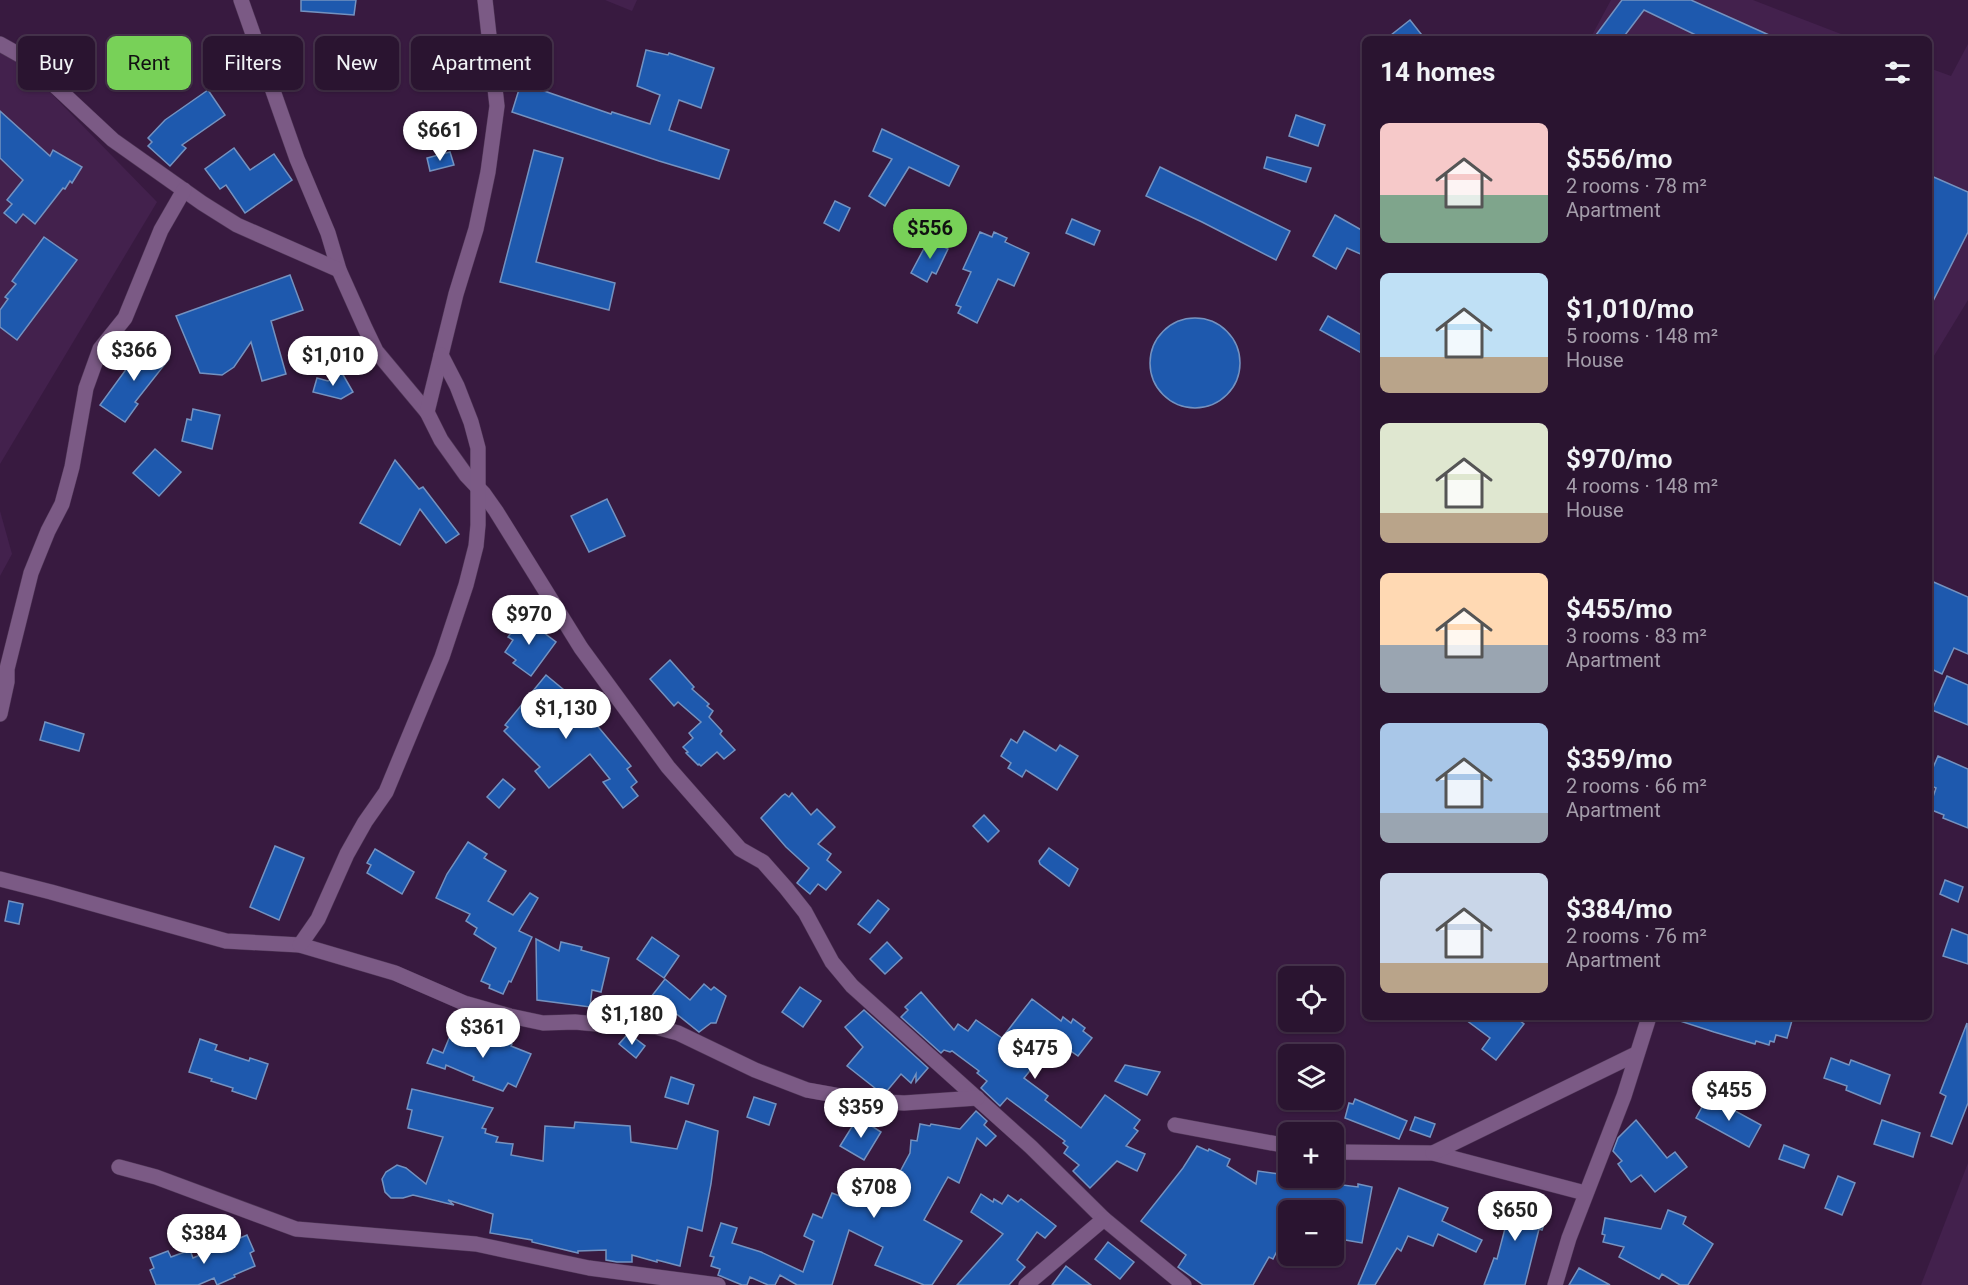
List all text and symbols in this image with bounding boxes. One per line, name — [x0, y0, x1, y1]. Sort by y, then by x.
chip: Buy — [18, 36, 95, 90]
chip: Rent — [107, 36, 191, 90]
chip: Filters — [203, 36, 303, 90]
chip: New — [315, 36, 399, 90]
chip: Apartment — [411, 36, 552, 90]
icon: filters — [1881, 56, 1914, 89]
text: 14 homes — [1380, 57, 1495, 87]
pin: $661 — [404, 111, 476, 162]
text: $661 — [417, 118, 463, 142]
text: $556/mo — [1566, 144, 1673, 174]
icon: home — [1428, 147, 1500, 219]
text: 2 rooms · 78 m² — [1566, 174, 1707, 198]
text: Apartment — [1566, 198, 1661, 222]
pin: $556 — [894, 209, 966, 260]
text: $556 — [907, 216, 953, 240]
text: $1,010/mo — [1566, 294, 1694, 324]
icon: home — [1428, 297, 1500, 369]
text: 5 rooms · 148 m² — [1566, 324, 1718, 348]
pin: $366 — [98, 331, 170, 382]
pin: $1,010 — [284, 336, 382, 387]
text: $366 — [111, 338, 157, 362]
text: $1,010 — [302, 343, 364, 367]
text: House — [1566, 348, 1624, 372]
text: $970/mo — [1566, 444, 1673, 474]
icon: home — [1428, 447, 1500, 519]
text: 4 rooms · 148 m² — [1566, 474, 1718, 498]
text: House — [1566, 498, 1624, 522]
text: $455/mo — [1566, 594, 1673, 624]
pin: $970 — [493, 595, 565, 646]
icon: home — [1428, 597, 1500, 669]
text: $970 — [506, 602, 552, 626]
text: 3 rooms · 83 m² — [1566, 624, 1707, 648]
text: Apartment — [1566, 648, 1661, 672]
pin: $1,130 — [517, 689, 615, 740]
text: $1,130 — [535, 696, 597, 720]
text: $359/mo — [1566, 744, 1673, 774]
icon: home — [1428, 747, 1500, 819]
text: 2 rooms · 66 m² — [1566, 774, 1707, 798]
text: Apartment — [1566, 798, 1661, 822]
text: $384/mo — [1566, 894, 1673, 924]
icon: home — [1428, 897, 1500, 969]
text: 2 rooms · 76 m² — [1566, 924, 1707, 948]
text: Apartment — [1566, 948, 1661, 972]
map controls — [1278, 966, 1344, 1266]
button: locate — [1278, 966, 1344, 1032]
pin: $1,180 — [583, 995, 681, 1046]
text: $1,180 — [601, 1002, 663, 1026]
pin: $361 — [447, 1008, 519, 1059]
text: $361 — [460, 1015, 506, 1039]
pin: $475 — [999, 1029, 1071, 1080]
text: $475 — [1012, 1036, 1058, 1060]
button: layers — [1278, 1044, 1344, 1110]
pin: $455 — [1693, 1071, 1765, 1122]
text: $455 — [1706, 1078, 1752, 1102]
pin: $359 — [825, 1088, 897, 1139]
text: $359 — [838, 1095, 884, 1119]
button: + — [1278, 1122, 1344, 1188]
pin: $708 — [838, 1168, 910, 1219]
text: $708 — [851, 1175, 897, 1199]
pin: $650 — [1479, 1191, 1551, 1242]
text: $650 — [1492, 1198, 1538, 1222]
button: − — [1278, 1200, 1344, 1266]
pin: $384 — [168, 1214, 240, 1265]
text: $384 — [181, 1221, 227, 1245]

